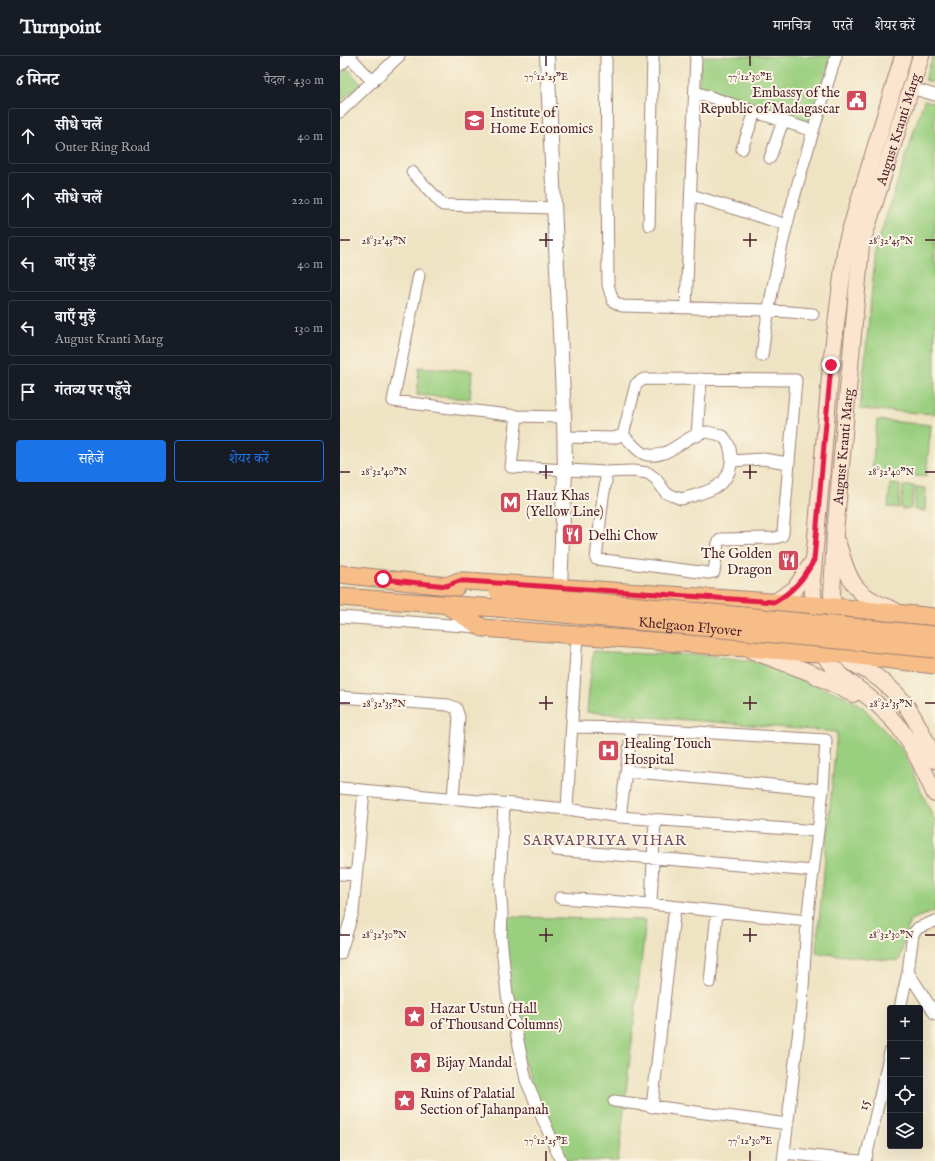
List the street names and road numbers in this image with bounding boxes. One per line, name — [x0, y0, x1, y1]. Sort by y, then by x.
street label: August Kranti Marg — [872, 71, 925, 189]
street label: August Kranti Marg — [830, 387, 858, 507]
street label: Khelgaon Flyover — [638, 613, 743, 641]
street label: 15 — [854, 1098, 874, 1112]

